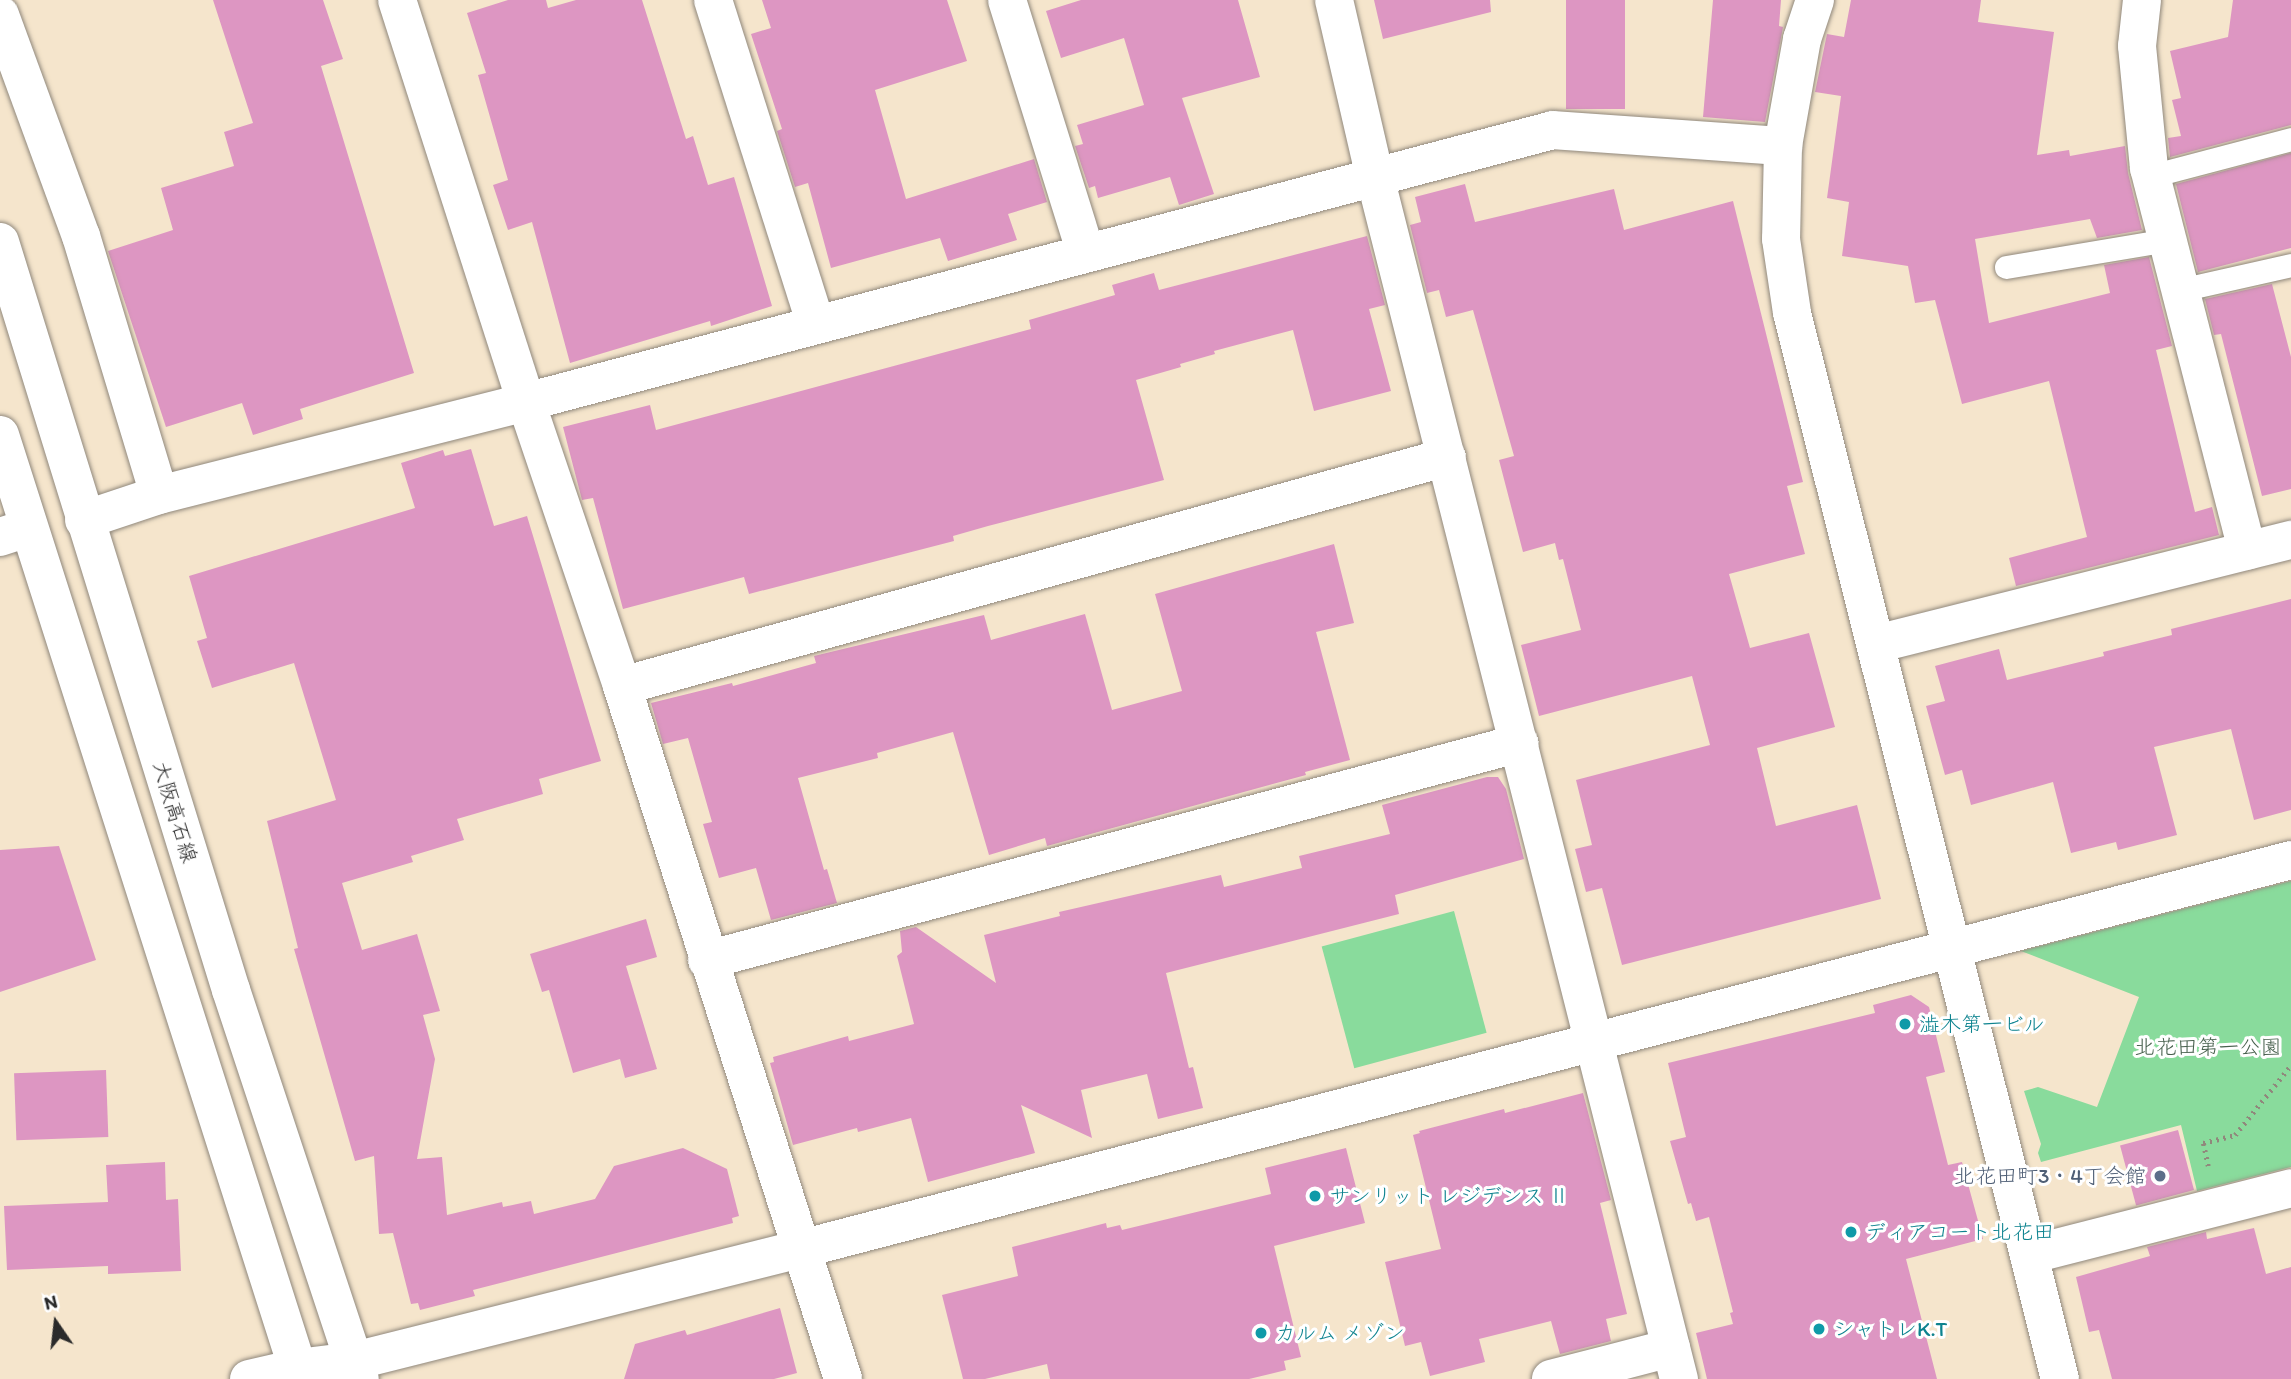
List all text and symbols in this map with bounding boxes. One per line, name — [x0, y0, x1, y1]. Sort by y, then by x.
street label: 大阪高石線 — [148, 758, 202, 866]
place label: 澁木第一ビル — [1919, 1011, 2045, 1037]
marker: 澁木第一ビル — [1897, 1016, 1913, 1032]
park label: 北花田第一公園 — [2135, 1034, 2281, 1060]
place label: 北花田町3・4丁会館 — [1954, 1163, 2146, 1189]
marker: 北花田町3・4丁会館 — [2152, 1168, 2168, 1184]
place label: サンリット レジデンス Ⅱ — [1329, 1183, 1569, 1209]
marker: サンリット レジデンス Ⅱ — [1307, 1188, 1323, 1204]
place label: ディアコート北花田 — [1865, 1219, 2054, 1245]
marker: ディアコート北花田 — [1843, 1224, 1859, 1240]
north arrow — [21, 1288, 91, 1358]
text: N — [42, 1289, 60, 1315]
place label: シャトレK.T — [1833, 1316, 1947, 1342]
place label: カルム メゾン — [1275, 1320, 1406, 1346]
marker: シャトレK.T — [1811, 1321, 1827, 1337]
marker: カルム メゾン — [1253, 1325, 1269, 1341]

